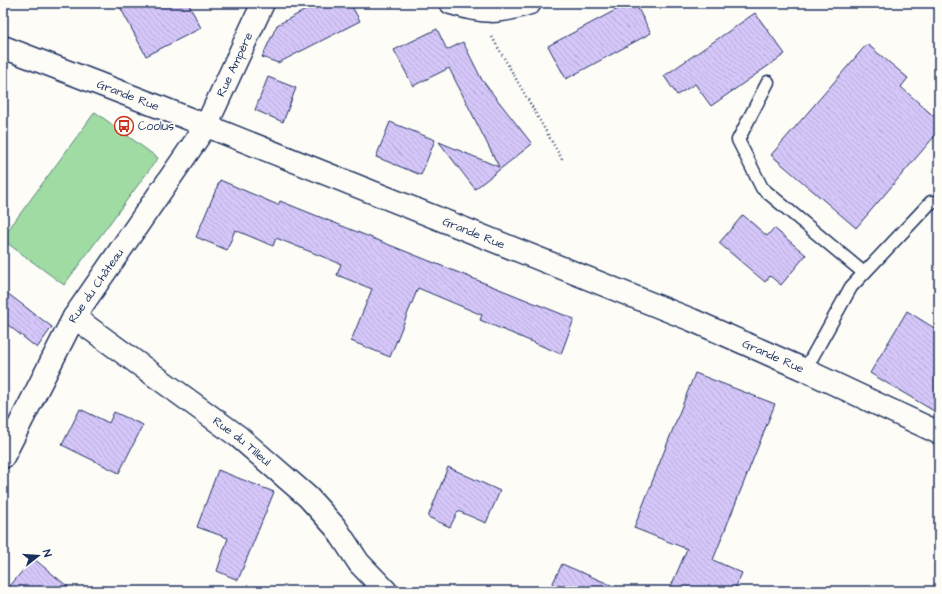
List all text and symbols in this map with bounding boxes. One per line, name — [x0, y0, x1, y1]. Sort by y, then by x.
street label: Rue Ampère — [212, 29, 257, 99]
street label: Grande Rue — [94, 75, 162, 115]
bus stop icon: Coolus — [113, 115, 135, 137]
place label: Coolus — [138, 118, 174, 135]
street label: Grande Rue — [440, 213, 508, 253]
street label: Rue du Château — [64, 245, 127, 326]
street label: Grande Rue — [740, 335, 807, 377]
street label: Rue du Tilleul — [209, 412, 275, 470]
north arrow — [18, 536, 58, 576]
text: N — [39, 548, 55, 559]

